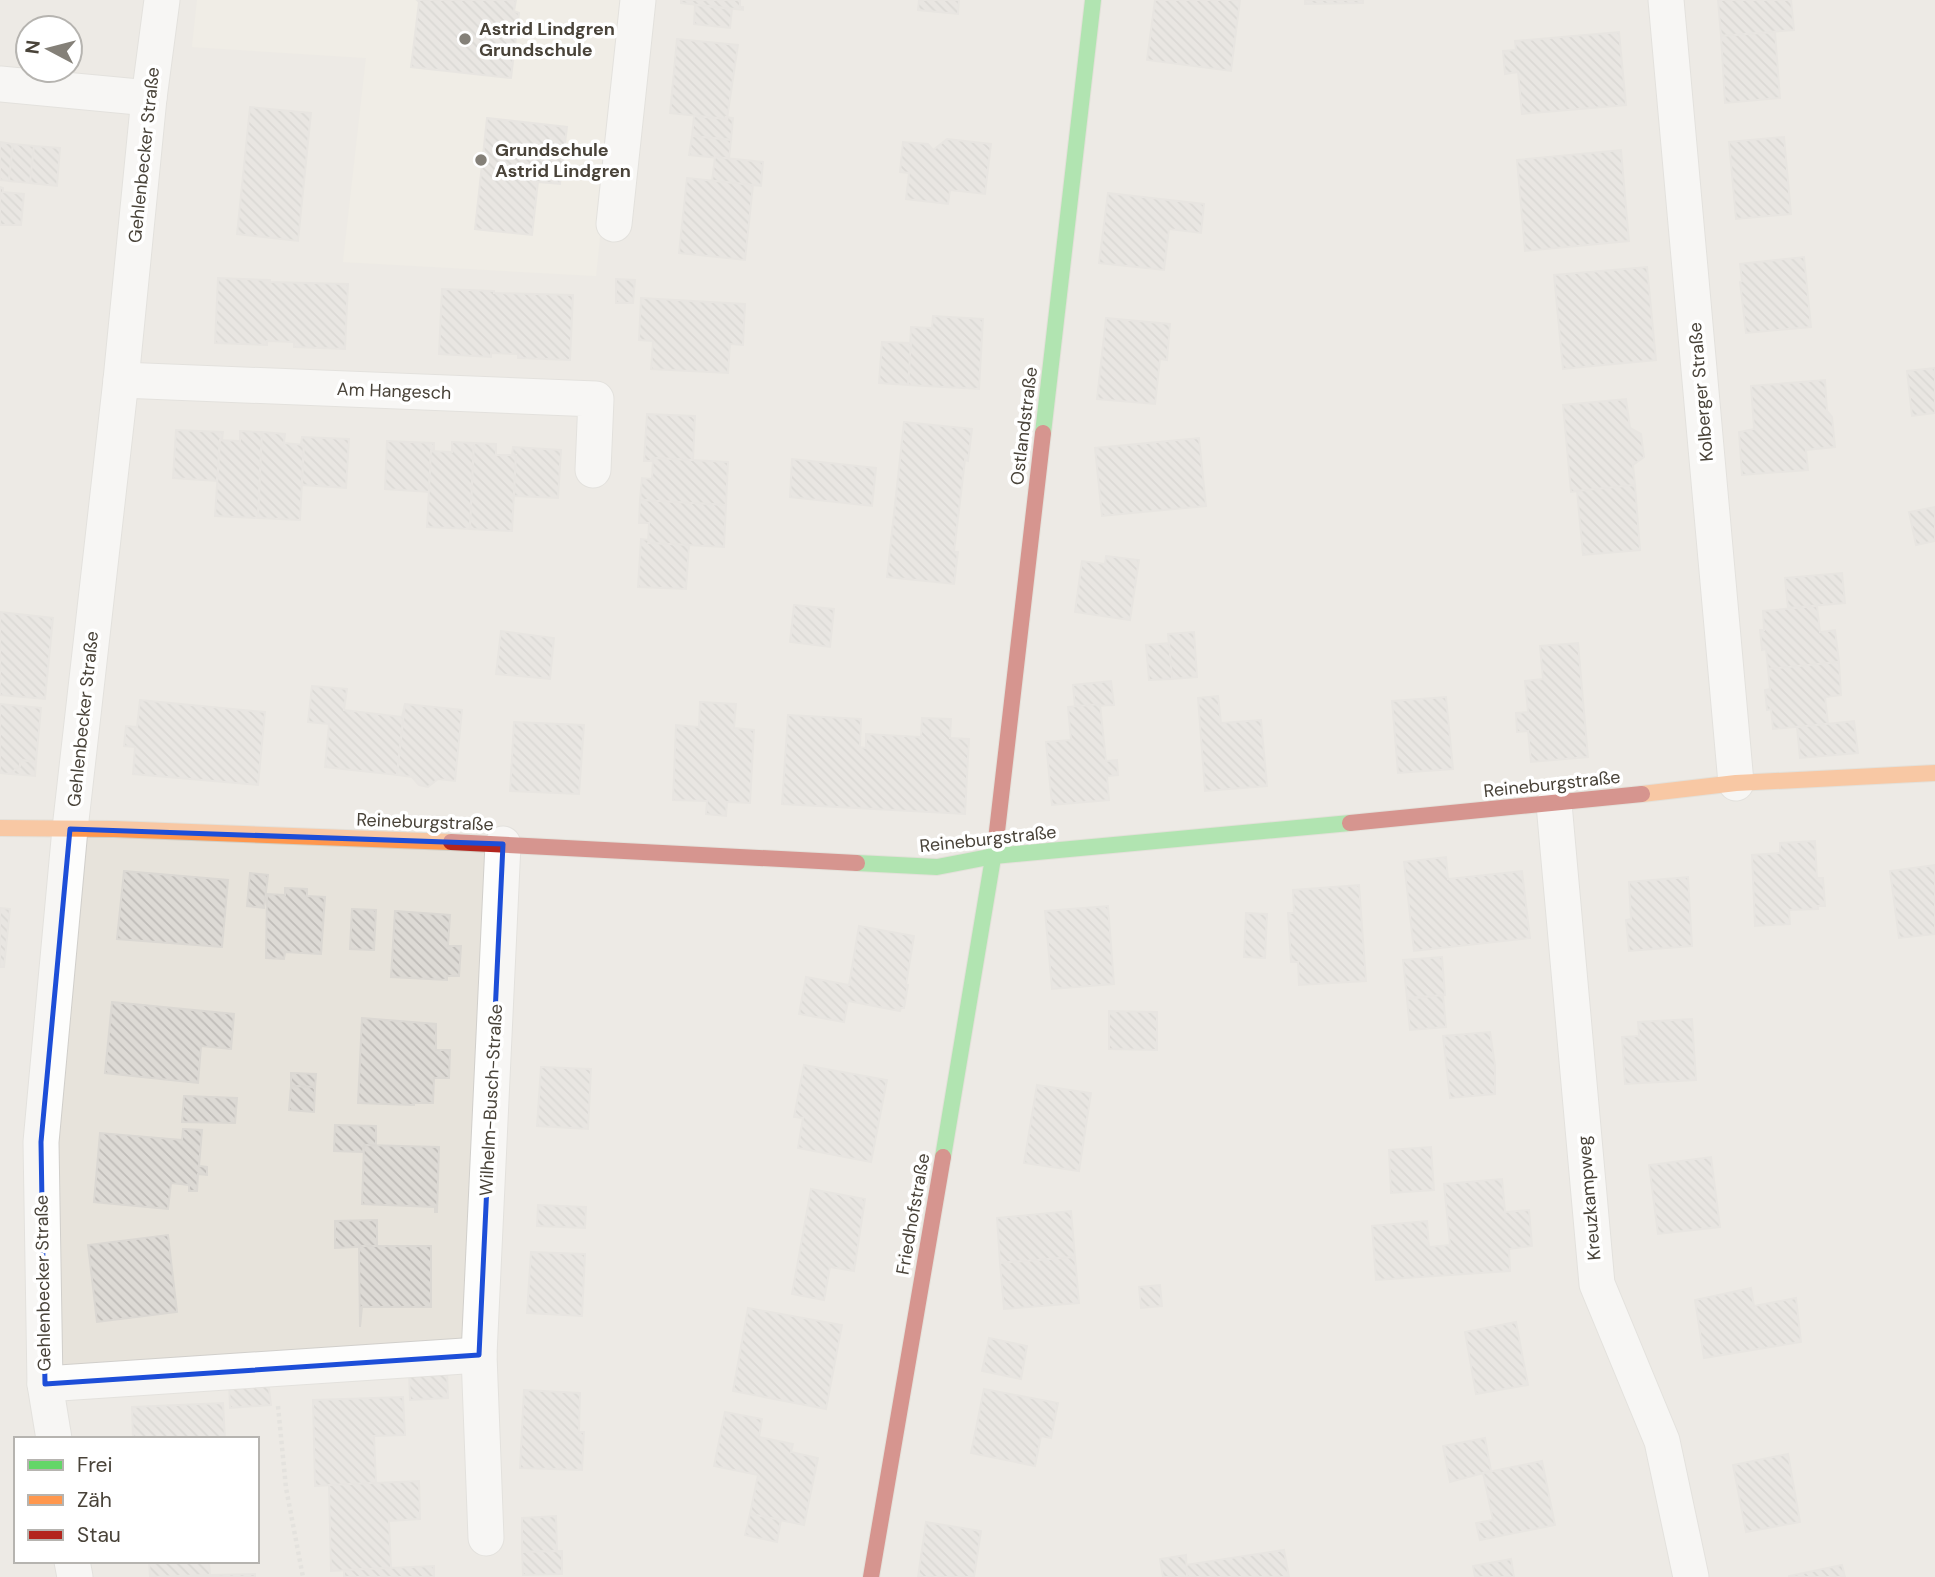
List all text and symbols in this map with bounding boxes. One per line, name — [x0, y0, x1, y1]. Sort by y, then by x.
north arrow — [14, 14, 84, 84]
place label: Astrid Lindgren Grundschule — [479, 17, 615, 62]
marker: Astrid Lindgren Grundschule — [457, 31, 473, 47]
text: N — [19, 39, 46, 55]
street label: Gehlenbecker Straße — [123, 66, 165, 244]
place label: Grundschule Astrid Lindgren — [495, 138, 631, 183]
marker: Grundschule Astrid Lindgren — [473, 152, 489, 168]
street label: Kolberger Straße — [1683, 321, 1719, 463]
street label: Ostlandstraße — [1005, 365, 1043, 487]
street label: Am Hangesch — [336, 377, 452, 405]
street label: Gehlenbecker Straße — [62, 630, 104, 808]
street label: Reineburgstraße — [1482, 765, 1622, 803]
street label: Reineburgstraße — [356, 808, 494, 836]
street label: Reineburgstraße — [918, 820, 1058, 858]
street label: Wilhelm-Busch-Straße — [474, 1003, 508, 1197]
street label: Kreuzkampweg — [1572, 1135, 1606, 1261]
street label: Friedhofstraße — [891, 1151, 935, 1277]
street label: Gehlenbecker Straße — [29, 1195, 57, 1371]
legend — [14, 1437, 259, 1563]
text: Frei — [77, 1451, 113, 1479]
text: Zäh — [77, 1486, 112, 1514]
text: Stau — [77, 1521, 121, 1549]

